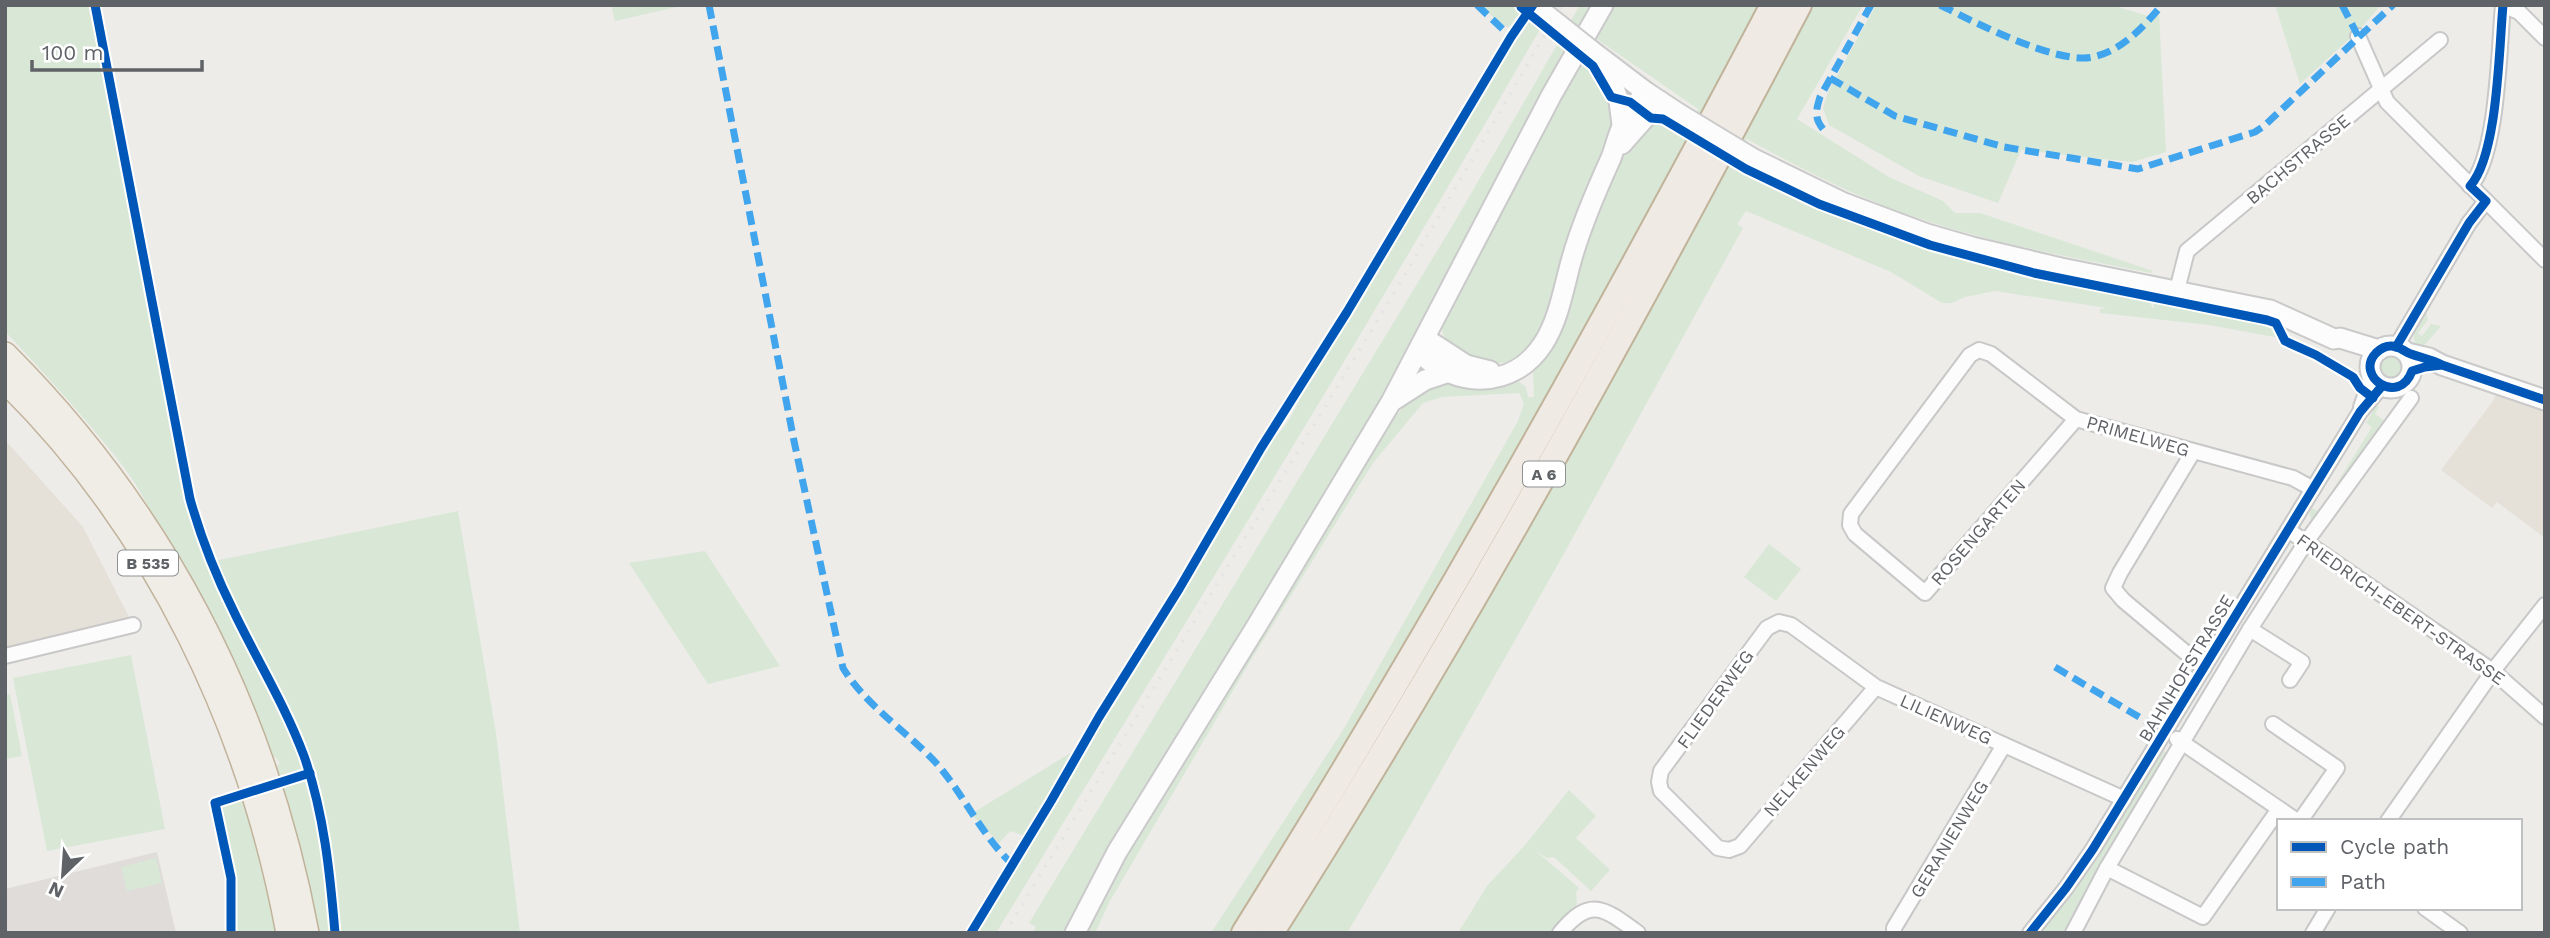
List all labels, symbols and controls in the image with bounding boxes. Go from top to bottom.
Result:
scale bar [32,28,201,72]
text: 100 m [42,40,104,65]
street label: BACHSTRASSE [2242,110,2354,208]
street label: PRIMELWEG [2084,411,2192,461]
road number: A 6 [1523,461,1565,486]
street label: ROSENGARTEN [1926,475,2030,589]
street label: FRIEDRICH-EBERT-STRASSE [2293,529,2509,689]
road number: B 535 [118,550,178,576]
street label: BAHNHOFSTRASSE [2134,591,2238,745]
street label: FLIEDERWEG [1672,646,1758,752]
street label: LILIENWEG [1897,689,1995,749]
street label: NELKENWEG [1759,721,1849,821]
street label: GERANIENWEG [1906,777,1992,901]
legend [2277,819,2522,910]
text: Cycle path [2340,834,2449,859]
north arrow [28,840,98,910]
text: Path [2340,869,2386,894]
text: N [45,877,67,903]

